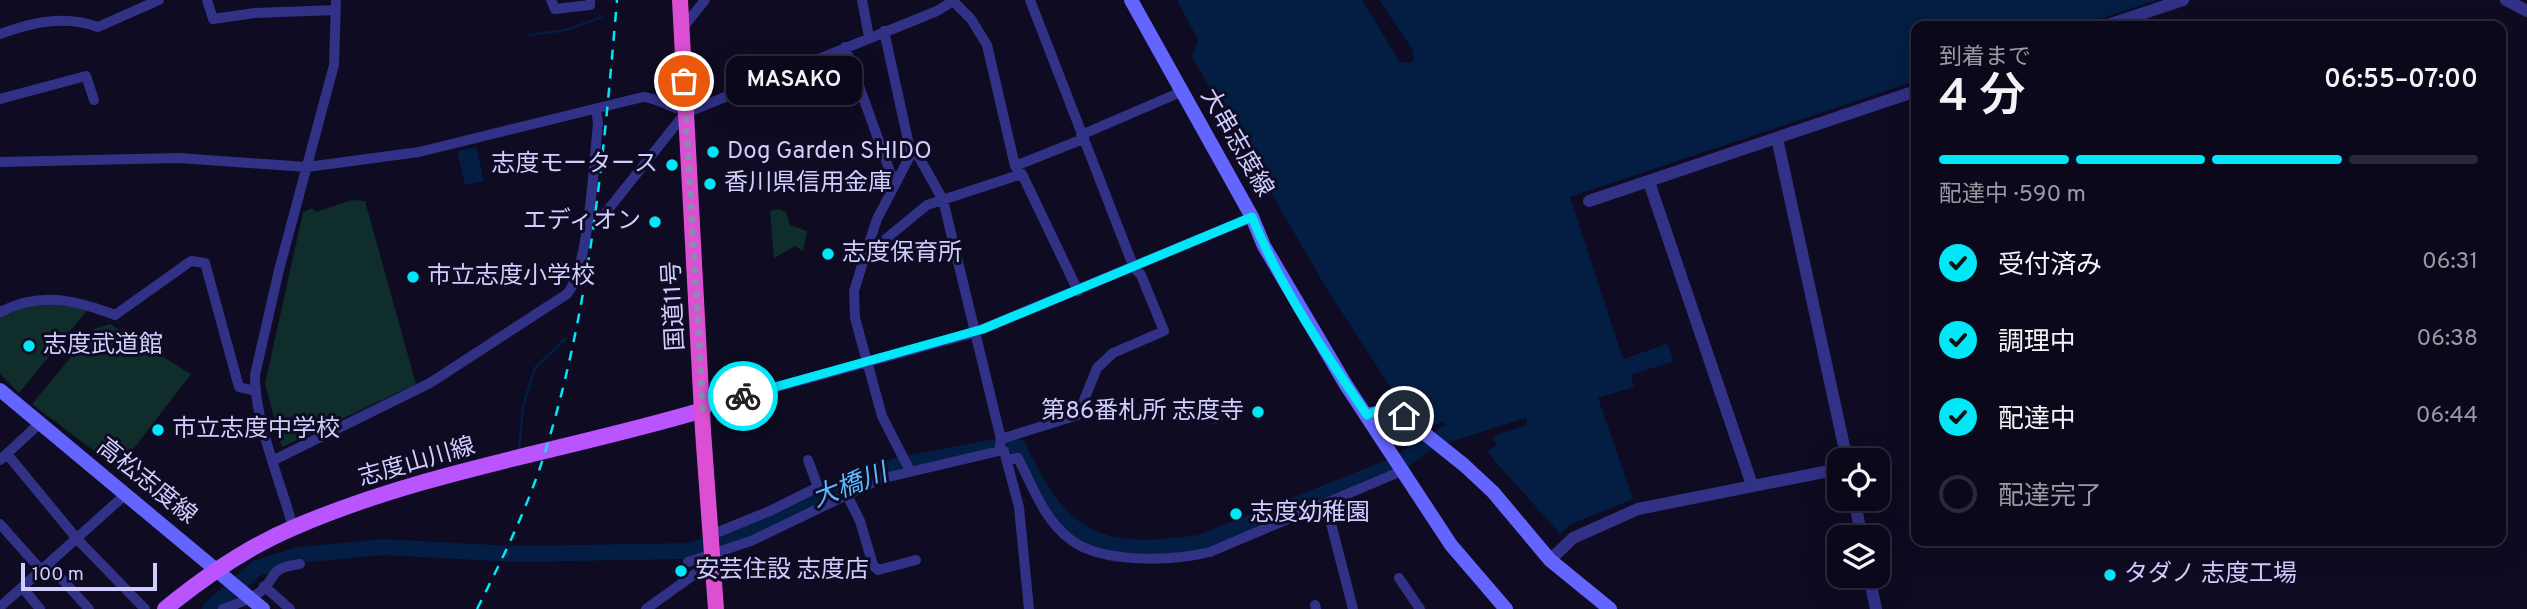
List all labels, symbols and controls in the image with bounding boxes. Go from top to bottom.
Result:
text: 到着まで [1939,44,2031,73]
pin [654,51,714,111]
callout: MASAKO [726,56,862,106]
icon: bag [665,62,703,100]
text: 06:55–07:00 [2324,64,2478,97]
text: MASAKO [747,66,841,95]
text: 4 分 [1939,69,2026,128]
street label: 大串志度線 [1193,84,1279,202]
place label: Dog Garden SHIDO [727,137,932,167]
marker: Dog Garden SHIDO [705,144,721,160]
place label: 志度モータース [491,150,658,180]
marker: 志度モータース [664,157,680,173]
place label: 香川県信用金庫 [724,169,892,199]
marker: 香川県信用金庫 [702,176,718,192]
text: 配達中 · 590 m [1939,181,2086,210]
place label: エディオン [523,207,641,237]
marker: エディオン [647,214,663,230]
place label: 志度保育所 [842,239,962,269]
icon: check [1939,244,1977,282]
marker: 志度保育所 [820,246,836,262]
text: 06:31 [2422,248,2478,277]
text: 受付済み [1998,250,2102,283]
street label: 国道11号 [658,260,692,352]
place label: 市立志度小学校 [427,262,595,292]
marker: 市立志度小学校 [405,269,421,285]
icon: check [1939,321,1977,359]
text: 06:38 [2416,325,2478,354]
text: 調理中 [1998,327,2076,360]
place label: 志度武道館 [43,331,163,361]
marker: 志度武道館 [21,338,37,354]
courier [708,361,778,431]
icon: bike [724,377,762,415]
pin [1374,386,1434,446]
place label: 第86番札所 志度寺 [1041,397,1244,427]
icon: home [1385,397,1423,435]
icon: check [1939,398,1977,436]
text: 06:44 [2416,402,2478,431]
marker: 第86番札所 志度寺 [1250,404,1266,420]
text: 配達中 [1998,404,2076,437]
place label: 市立志度中学校 [172,415,340,445]
marker: 市立志度中学校 [150,422,166,438]
street label: 志度山川線 [355,432,479,494]
street label: 高松志度線 [90,433,202,531]
map controls [1827,448,1890,588]
button: locate [1827,448,1890,511]
water label: 大橋川 [808,457,895,516]
text: 配達完了 [1998,481,2102,514]
place label: 志度幼稚園 [1250,499,1370,529]
marker: 志度幼稚園 [1228,506,1244,522]
button: layers [1827,525,1890,588]
place label: 安芸住設 志度店 [695,556,869,586]
scale bar [21,560,158,592]
place label: タダノ 志度工場 [2124,560,2297,590]
text: 100 m [32,563,84,587]
marker: 安芸住設 志度店 [673,563,689,579]
marker: タダノ 志度工場 [2102,567,2118,583]

